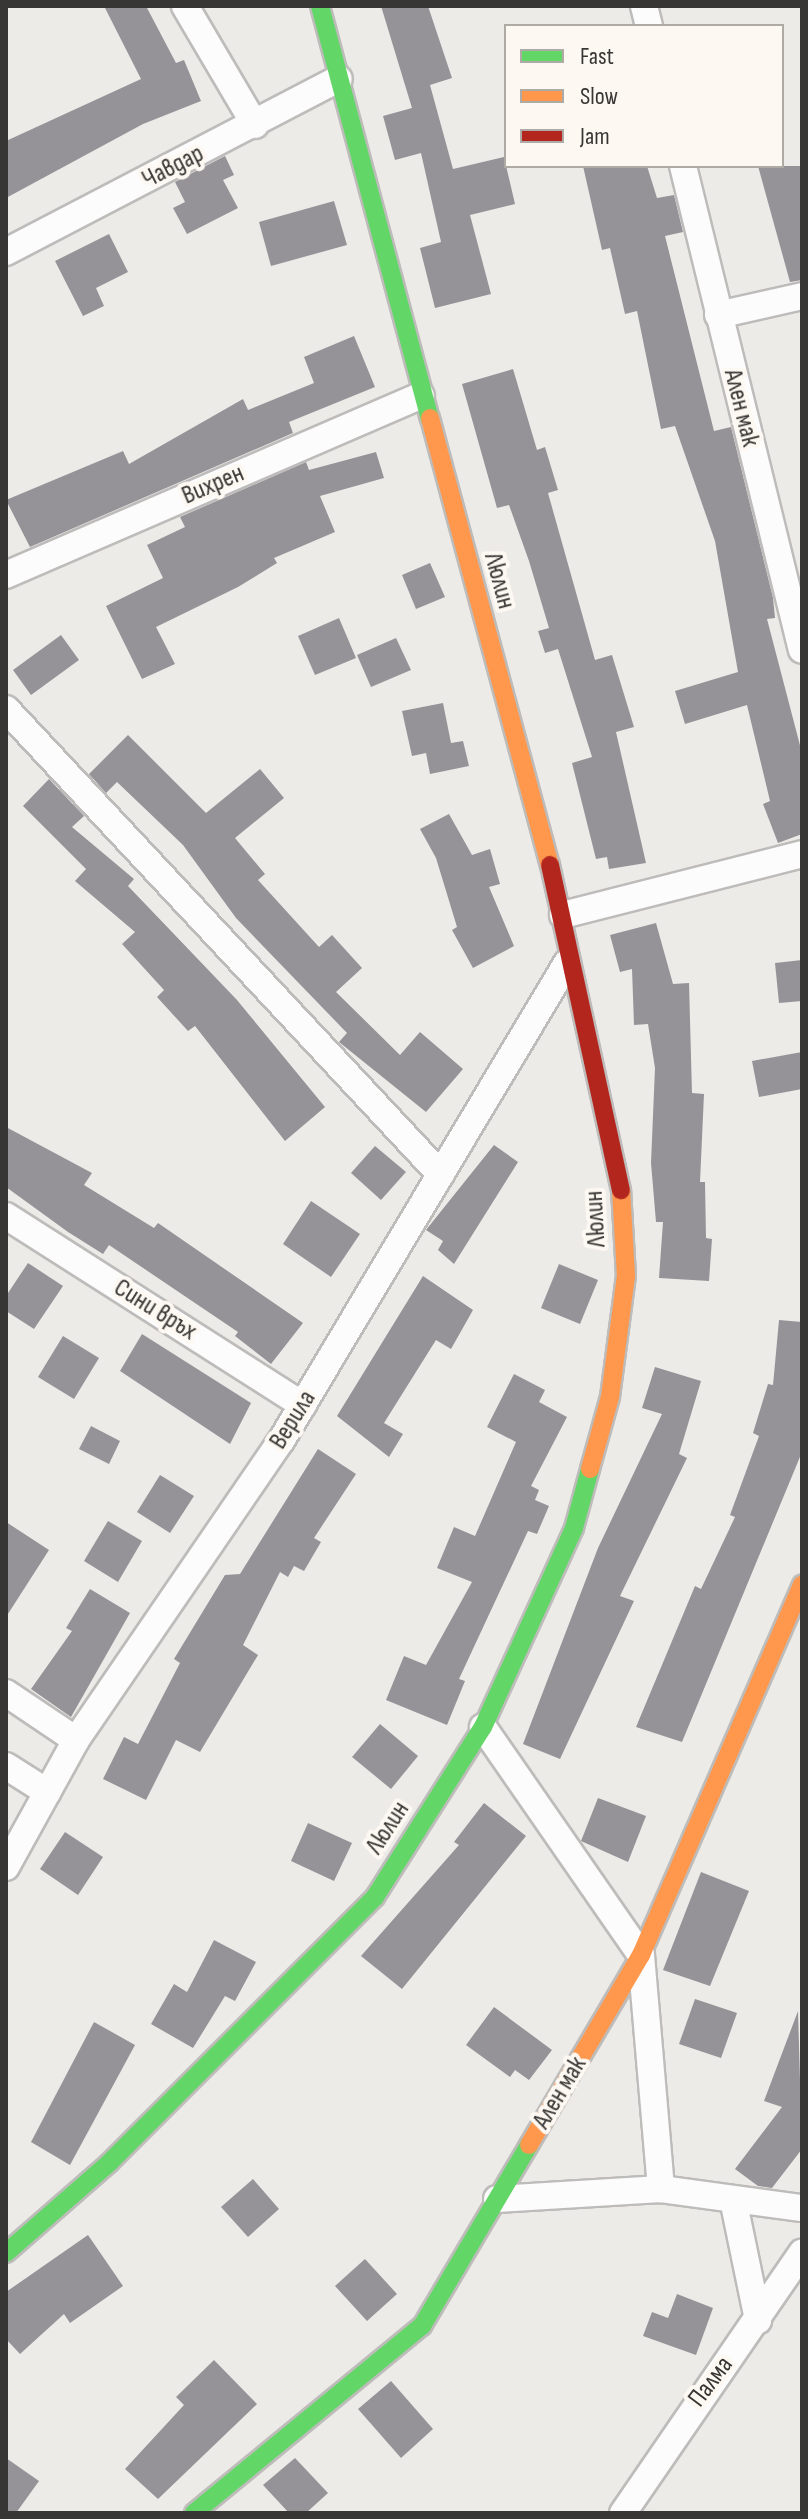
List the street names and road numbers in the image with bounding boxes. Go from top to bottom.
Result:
street label: Чавдар [137,138,209,196]
street label: Ален мак [716,366,766,450]
street label: Вихрен [177,458,249,512]
street label: Люлин [477,550,521,612]
street label: Люлин [579,1190,613,1248]
street label: Сини връх [108,1273,202,1347]
street label: Верила [263,1385,323,1455]
street label: Люлин [359,1796,417,1860]
street label: Ален мак [526,2051,594,2135]
street label: Палма [682,2351,740,2413]

